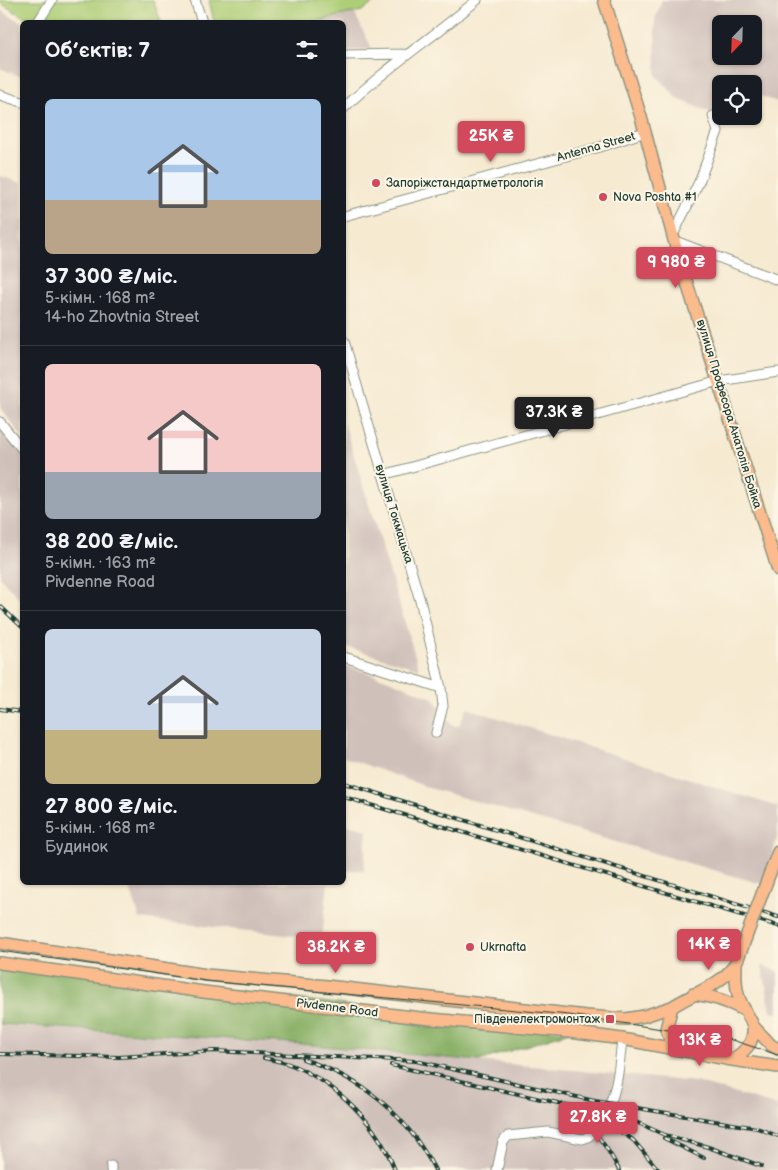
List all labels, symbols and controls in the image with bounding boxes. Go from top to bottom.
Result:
north arrow [712,15,762,65]
map controls [712,15,762,125]
icon: filters [293,36,321,64]
text: Об’єктів: 7 [45,38,150,63]
button: locate [712,75,762,125]
pin: 25K ₴ [456,120,526,163]
text: 25K ₴ [469,127,513,146]
street label: Antenna Street [555,129,637,165]
icon: home [138,131,228,221]
place label: Запоріжстандартметрологія [386,176,544,191]
marker: Запоріжстандартметрологія [370,177,382,189]
place label: Nova Poshta #1 [613,190,697,205]
marker: Nova Poshta #1 [597,191,609,203]
pin: 9 980 ₴ [630,246,722,289]
text: 9 980 ₴ [647,253,705,272]
text: 37 300 ₴/міс. [45,264,177,289]
text: 5-кімн. · 168 m² [45,289,155,308]
text: 14-ho Zhovtnia Street [45,308,199,327]
street label: вулиця Професора Анатолія Бойка [693,317,765,511]
pin: 37.3K ₴ [508,396,600,439]
icon: home [138,397,228,487]
text: 37.3K ₴ [526,403,582,422]
street label: вулиця Токмацька [372,462,416,566]
text: 38 200 ₴/міс. [45,529,178,554]
text: 5-кімн. · 163 m² [45,554,156,573]
text: Pivdenne Road [45,573,155,592]
icon: home [138,662,228,752]
text: 27 800 ₴/міс. [45,794,177,819]
text: 5-кімн. · 168 m² [45,819,155,838]
text: Будинок [45,838,108,857]
pin: 14K ₴ [674,928,744,971]
pin: 38.2K ₴ [290,932,382,974]
text: 14K ₴ [688,935,730,954]
text: 38.2K ₴ [307,938,365,957]
place label: Ukrnafta [480,940,527,955]
marker: Ukrnafta [464,941,476,953]
street label: Pivdenne Road [295,996,379,1020]
place label: Південелектромонтаж [474,1012,601,1027]
marker: Південелектромонтаж [604,1013,616,1025]
pin: 13K ₴ [665,1024,735,1067]
text: 13K ₴ [679,1031,721,1050]
pin: 27.8K ₴ [552,1102,644,1144]
text: 27.8K ₴ [569,1108,627,1127]

